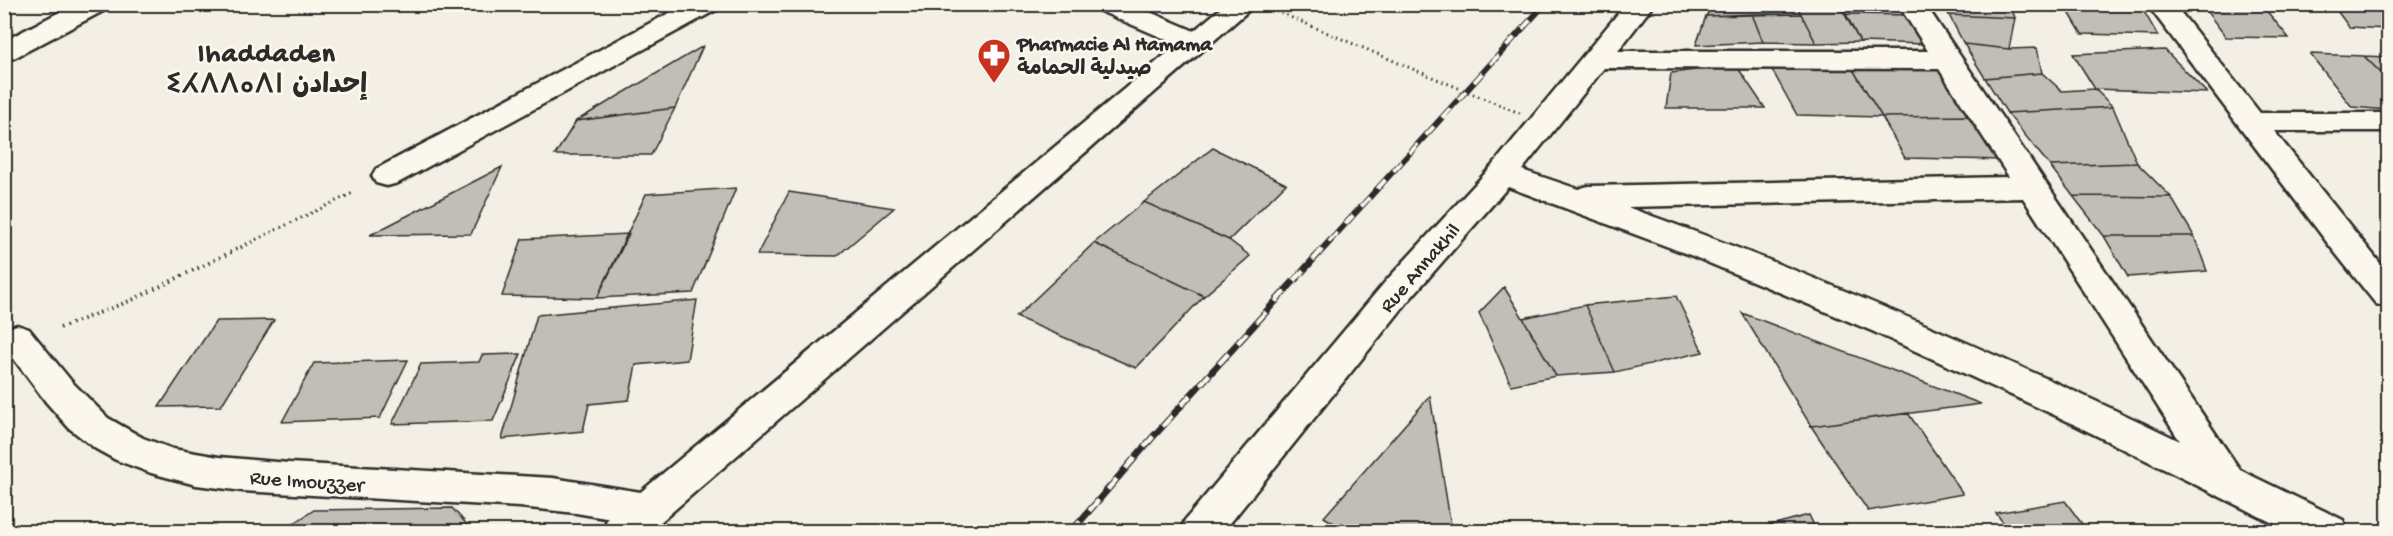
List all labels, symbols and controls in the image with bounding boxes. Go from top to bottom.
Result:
place label: Pharmacie Al Hamama صيدلية الحمامة [1016,34,1213,83]
pharmacy icon: Pharmacie Al Hamama صيدلية الحمامة [976,37,1012,84]
district label: Ihaddaden ⵉⵃⴷⴷⴰⴷⵏ إحدادن [167,40,367,103]
street label: Rue Annakhil [1376,219,1467,319]
street label: Rue Imouzzer [249,467,366,500]

